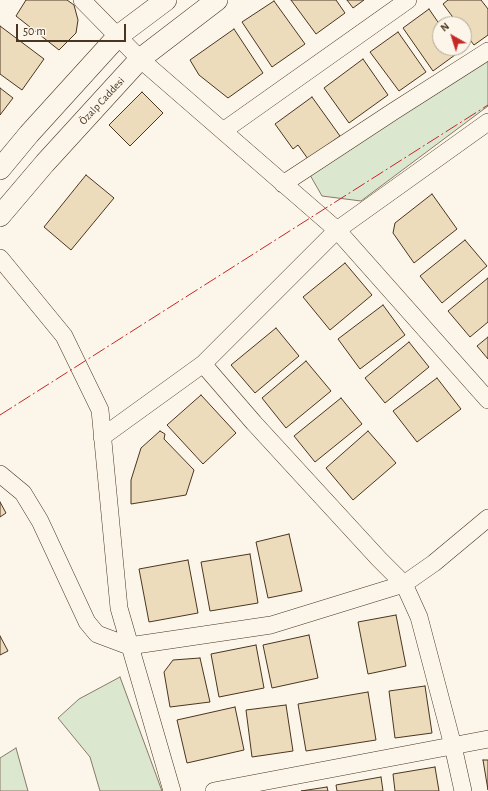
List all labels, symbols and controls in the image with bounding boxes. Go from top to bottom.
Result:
scale bar [18,16,128,42]
north arrow [432,16,472,56]
text: N [438,20,451,34]
text: 50 m [23,25,46,37]
street label: Özalp Caddesi [76,74,128,128]

